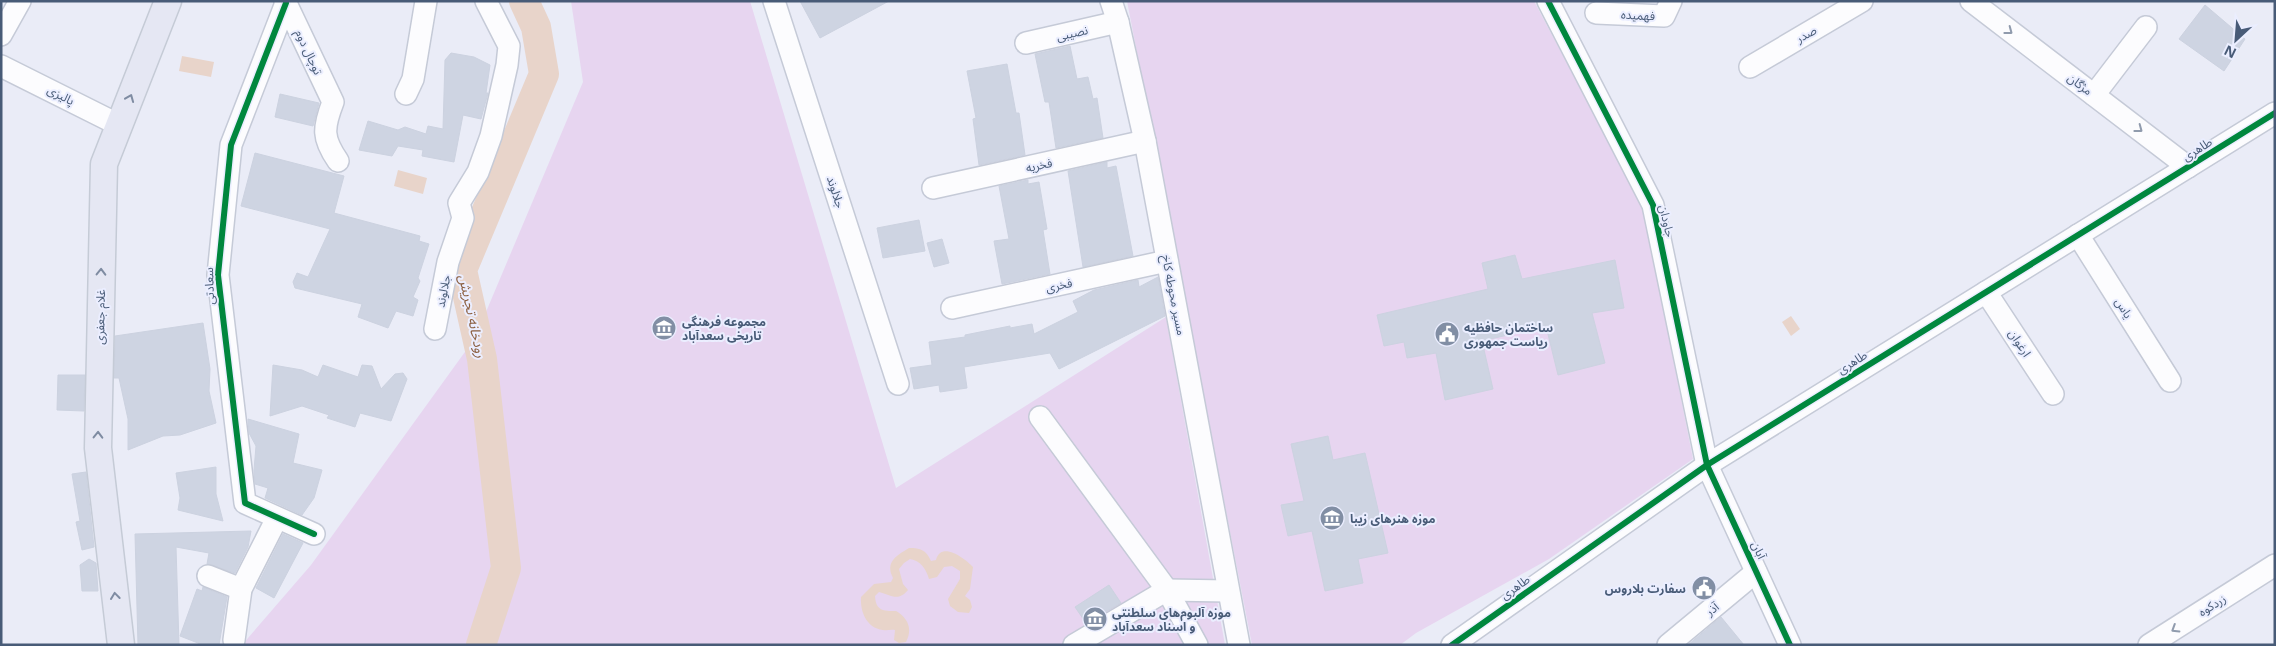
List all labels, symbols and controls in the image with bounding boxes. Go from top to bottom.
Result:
street label: فهمیده [1621,6,1655,24]
north arrow [2211,15,2261,65]
street label: نصیبی [1054,21,1090,45]
street label: صدر [1792,21,1820,47]
one-way arrow [2004,25,2013,34]
street label: توچال دوم [290,27,327,78]
text: N [2221,41,2239,63]
street label: مژگان [2064,69,2096,99]
street label: پالیزی [44,81,78,109]
one-way arrow [124,94,134,102]
one-way arrow [2133,124,2142,132]
street label: طاهری [2179,133,2215,165]
street label: فخریه [1024,154,1054,176]
street label: جلالوند [823,174,849,210]
street label: جاودان [1655,203,1679,239]
street label: مسیر محوطه کاخ [1157,253,1190,337]
street label: سعادتی [200,267,218,305]
one-way arrow [96,268,106,276]
street label: جلالوند [432,273,454,309]
water label: رودخانه تجریش [455,273,491,359]
street label: فخری [1044,274,1074,296]
street label: غلام جعفری [91,289,110,345]
street label: یاس [2111,294,2137,322]
place label: مجموعه فرهنگی تاریخی سعدآباد [682,313,766,344]
museum icon: مجموعه فرهنگی تاریخی سعدآباد [651,315,677,341]
place label: ساختمان حافظیه ریاست جمهوری [1464,319,1553,350]
public building icon: ساختمان حافظیه ریاست جمهوری [1434,321,1460,347]
street label: ارغوان [2005,326,2035,360]
street label: طاهری [1834,346,1870,378]
one-way arrow [93,431,103,438]
museum icon: موزه هنرهای زیبا [1319,505,1345,531]
place label: موزه هنرهای زیبا [1350,510,1435,527]
street label: آبان [1748,538,1771,562]
street label: طاهری [1497,571,1533,603]
public building icon: سفارت بلاروس [1691,575,1717,601]
place label: سفارت بلاروس [1605,580,1686,597]
street label: زردکوه [2195,590,2229,620]
one-way arrow [110,592,121,600]
street label: آذر [1701,598,1723,620]
place label: موزه آلبوم‌های سلطنتی و اسناد سعدآباد [1112,604,1231,635]
museum icon: موزه آلبوم‌های سلطنتی و اسناد سعدآباد [1082,606,1108,632]
one-way arrow [2171,623,2180,632]

